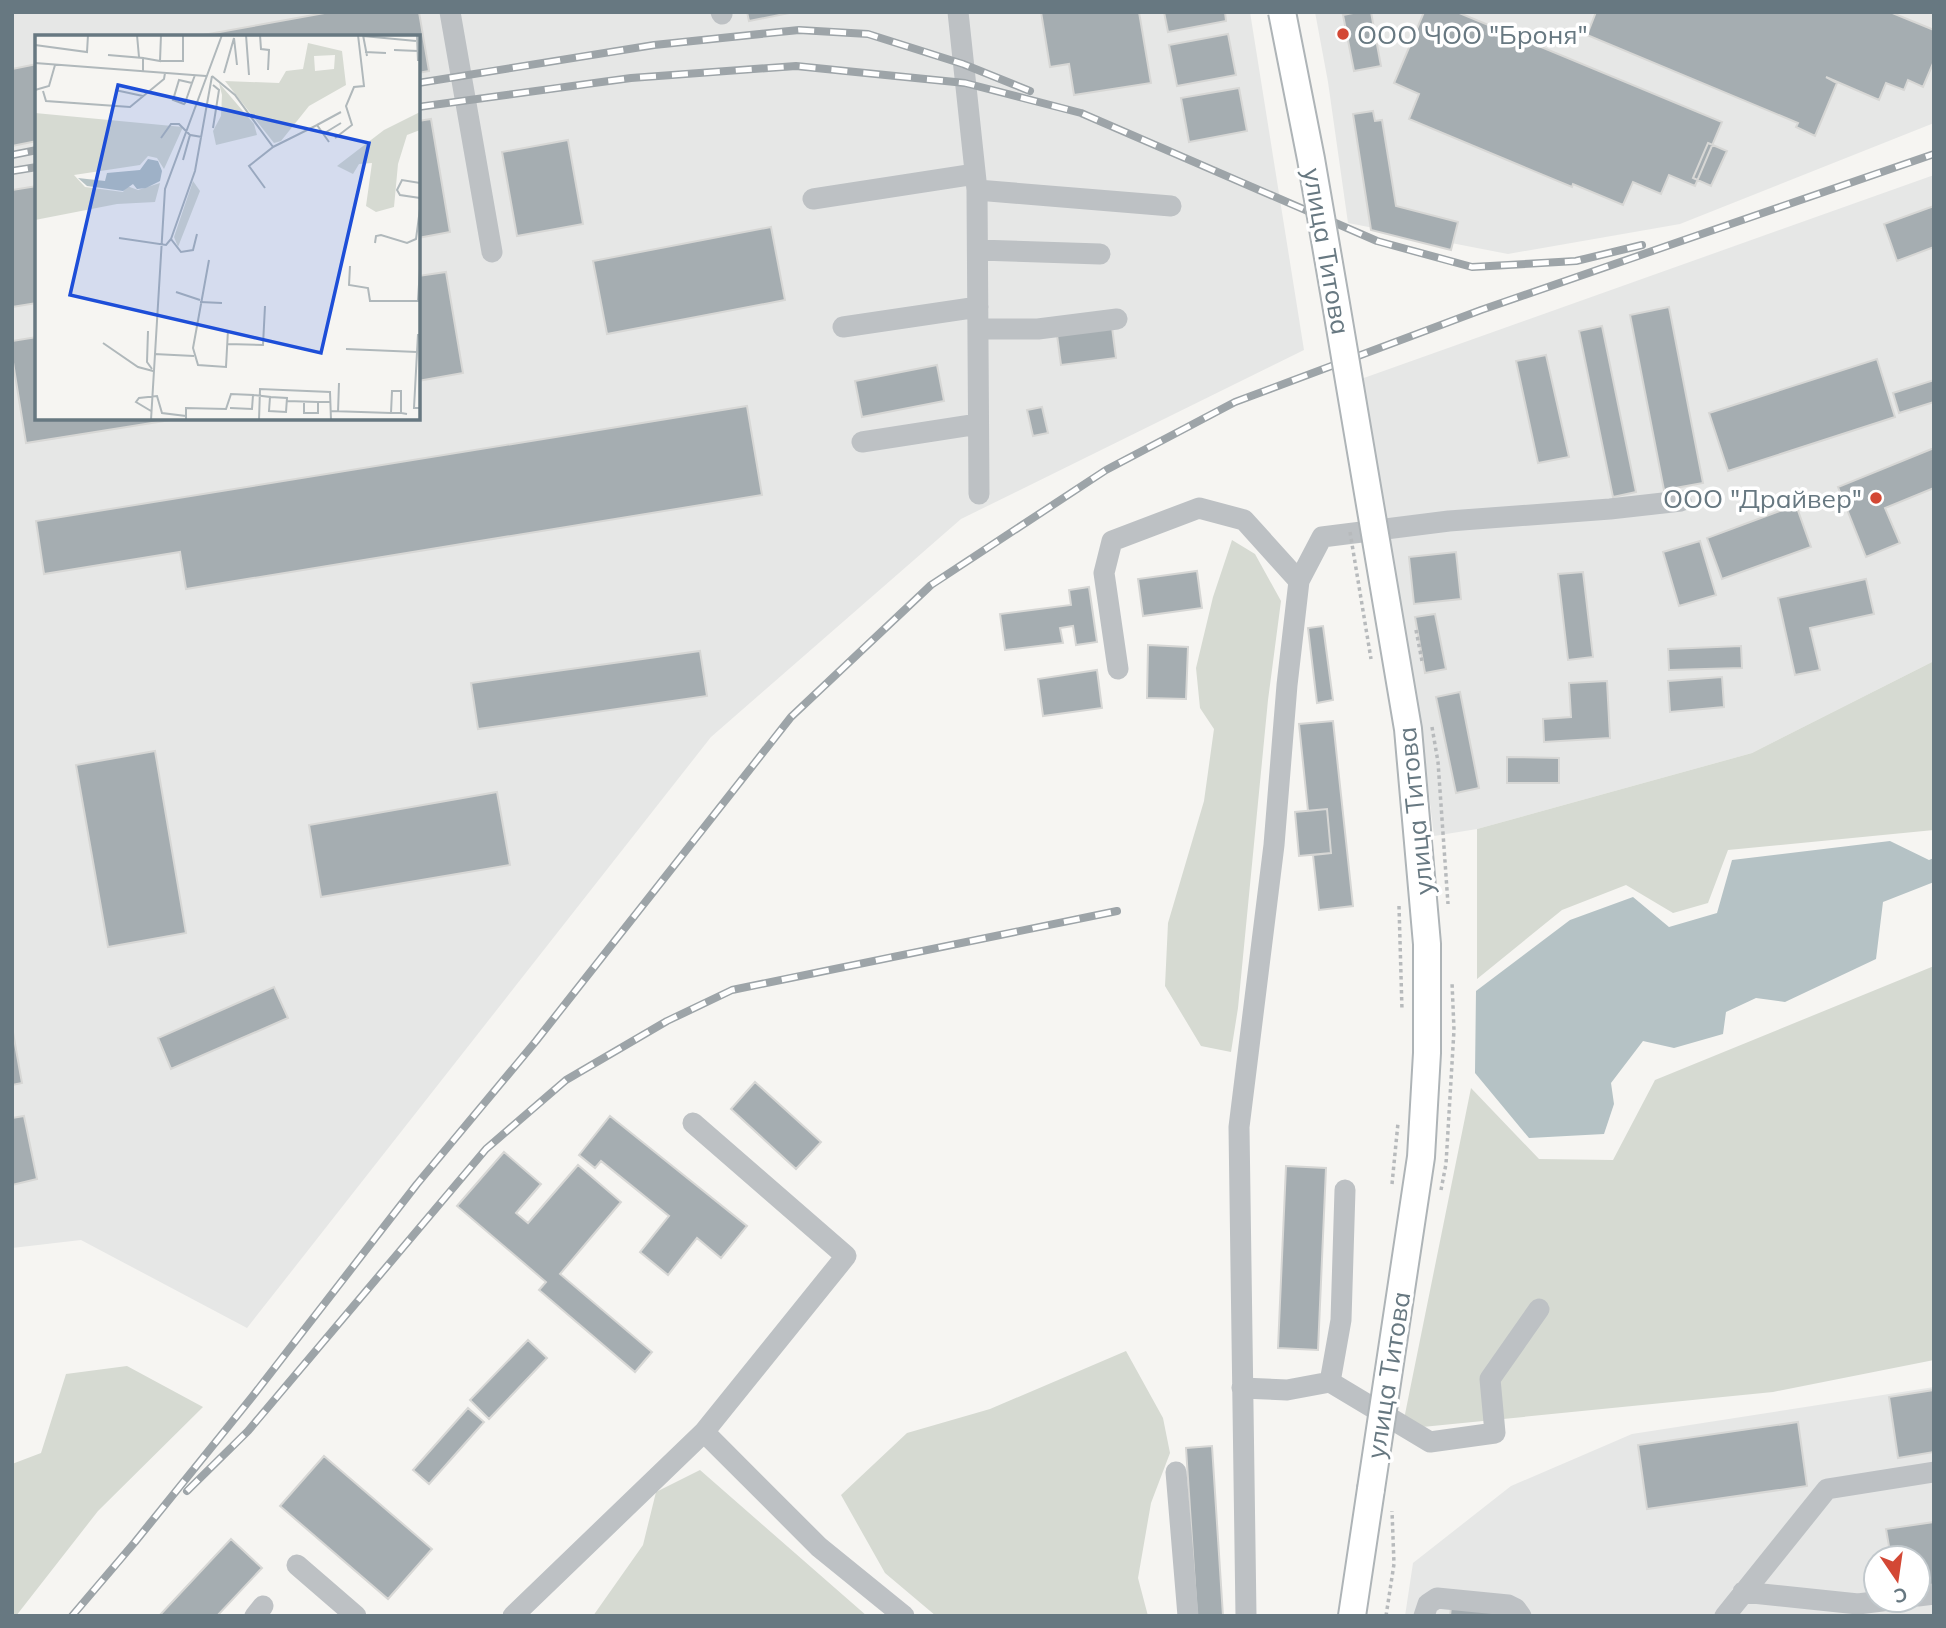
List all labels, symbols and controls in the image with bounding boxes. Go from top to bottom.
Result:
place label: ООО ЧОО "Броня" [1357,18,1588,51]
marker: ООО ЧОО "Броня" [1335,26,1351,42]
inset map [35,35,420,420]
street label: улица Титова [1296,165,1358,337]
place label: ООО "Драйвер" [1663,482,1862,515]
marker: ООО "Драйвер" [1868,490,1884,506]
street label: улица Титова [1390,725,1440,897]
street label: улица Титова [1358,1289,1418,1461]
north arrow [1862,1544,1932,1614]
text: С [1892,1582,1910,1609]

